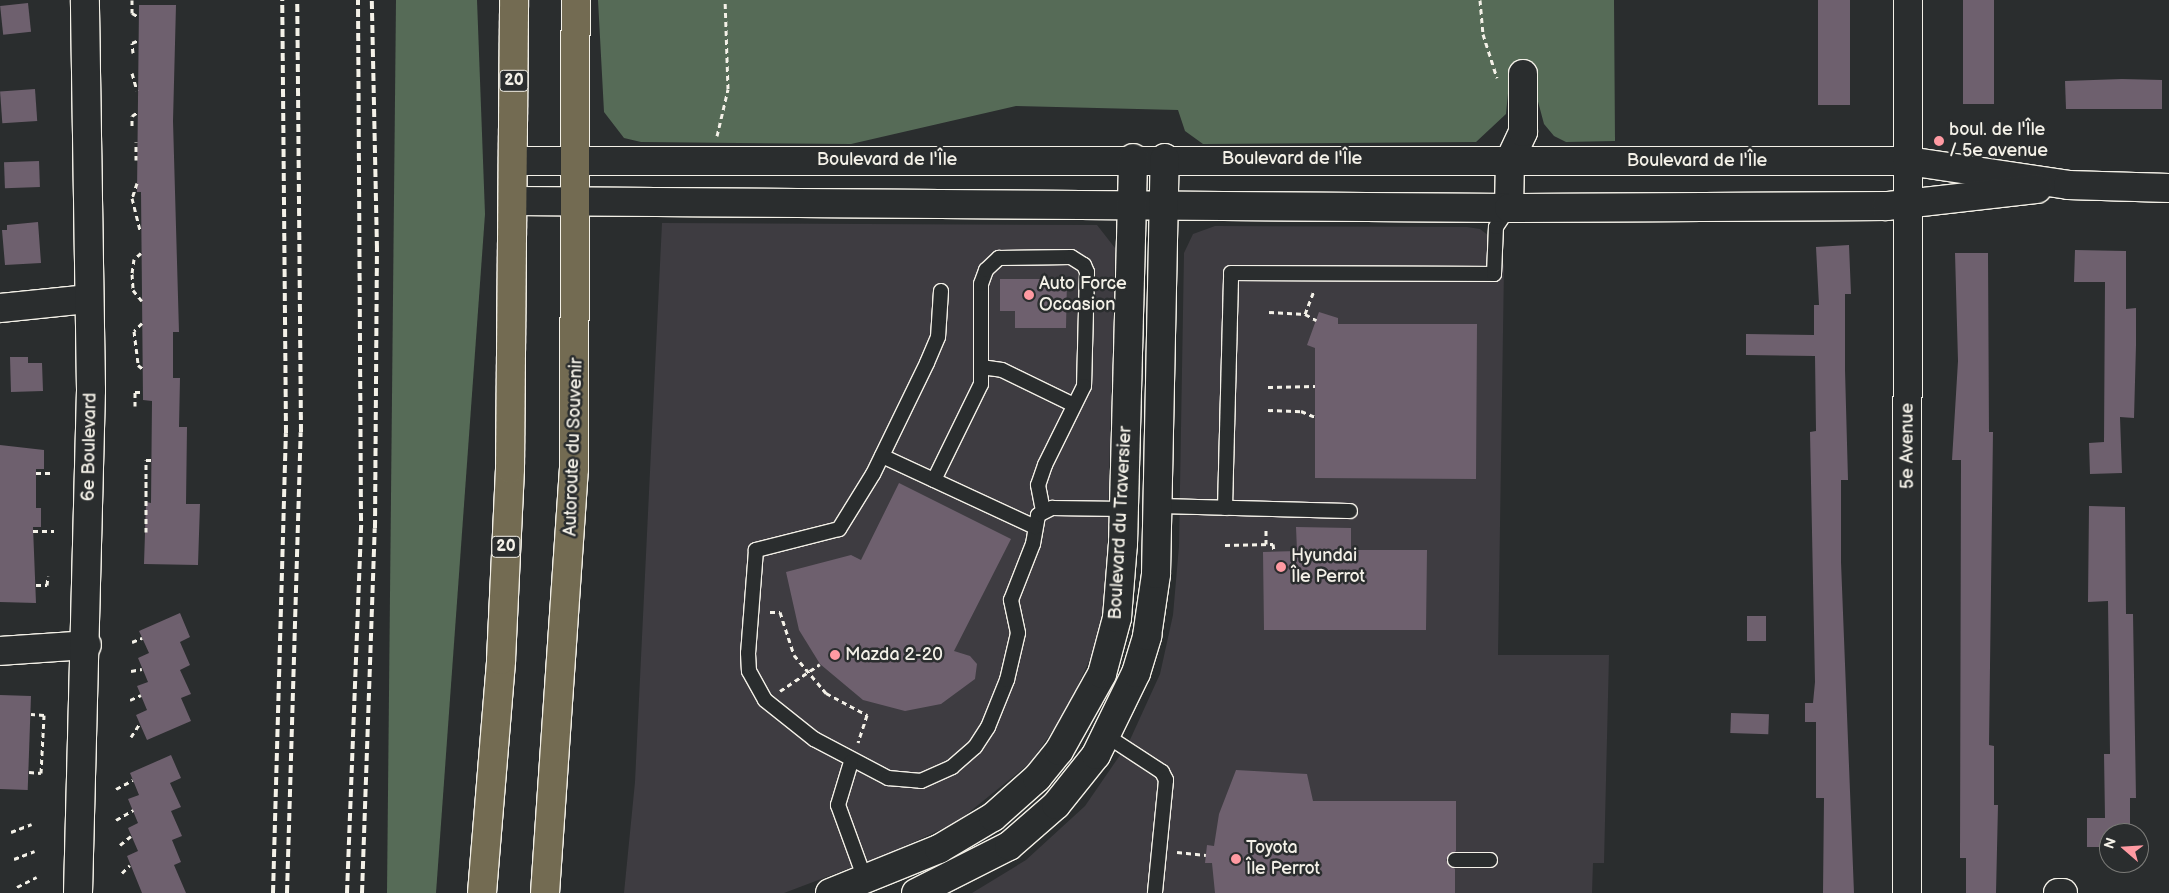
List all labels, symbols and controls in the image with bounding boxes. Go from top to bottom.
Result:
road number: 20 [499,68,529,94]
place label: boul. de l'Île / 5e avenue [1949,120,2048,162]
marker: boul. de l'Île / 5e avenue [1933,135,1945,147]
street label: Boulevard de l'Île [1222,148,1362,170]
street label: Boulevard de l'Île [817,149,957,171]
street label: Boulevard de l'Île [1627,150,1767,172]
place label: Auto Force Occasion [1039,274,1127,316]
marker: Auto Force Occasion [1023,289,1035,301]
street label: Autoroute du Souvenir [560,357,588,537]
street label: 6e Boulevard [78,393,102,501]
street label: 5e Avenue [1897,403,1919,489]
street label: Boulevard du Traversier [1105,425,1137,621]
road number: 20 [491,534,521,560]
place label: Hyundai Île Perrot [1291,546,1365,588]
marker: Hyundai Île Perrot [1275,561,1287,573]
place label: Mazda 2-20 [845,644,943,666]
marker: Mazda 2-20 [829,649,841,661]
north arrow [2099,823,2149,873]
text: N [2101,836,2120,851]
place label: Toyota Île Perrot [1246,838,1320,881]
marker: Toyota Île Perrot [1230,853,1242,865]

